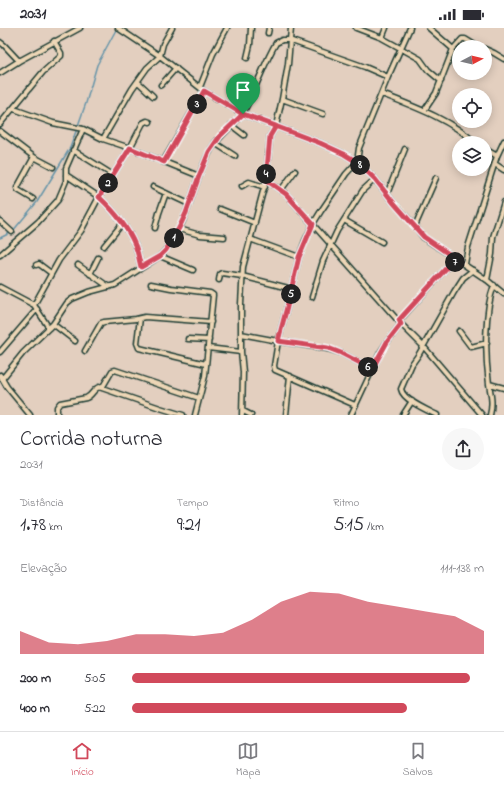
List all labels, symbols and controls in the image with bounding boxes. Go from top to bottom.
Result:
text: 20:31 [20,3,46,25]
north arrow [452,40,492,80]
map controls [452,40,492,176]
pin [226,73,260,114]
icon: arrive [232,79,254,101]
button: locate [452,88,492,128]
pin: 3 [187,94,207,114]
text: 3 [195,96,199,112]
button: layers [452,136,492,176]
pin: 8 [350,155,370,175]
text: 8 [358,157,362,173]
pin: 4 [256,164,276,184]
text: 4 [264,166,268,182]
pin: 2 [98,173,118,193]
text: 2 [105,175,111,191]
pin: 1 [164,228,184,248]
text: 1 [172,230,176,246]
pin: 7 [445,252,465,272]
text: 7 [453,254,457,270]
pin: 5 [281,284,301,304]
text: 5 [288,286,294,302]
pin: 6 [358,357,378,377]
text: 6 [366,359,370,375]
text: Corrida noturna [20,424,163,456]
button: share [442,428,484,470]
text: 20:31 [20,455,43,474]
text: Distância [20,495,64,511]
text: Tempo [177,495,208,511]
text: Ritmo [333,495,359,511]
text: 1.78 [20,511,46,540]
text: 9:21 [177,511,201,540]
text: 5:15 [333,511,364,540]
text: km [46,519,62,535]
text: /km [364,519,384,535]
text: Elevação [20,559,67,578]
text: 111–138 m [440,559,484,578]
text: 200 m [20,669,51,688]
text: 5:05 [84,669,106,688]
text: 400 m [20,699,50,718]
text: 5:22 [84,699,105,718]
tab: Início [71,740,94,780]
tab: Mapa [236,740,260,780]
tab: Salvos [402,740,433,780]

